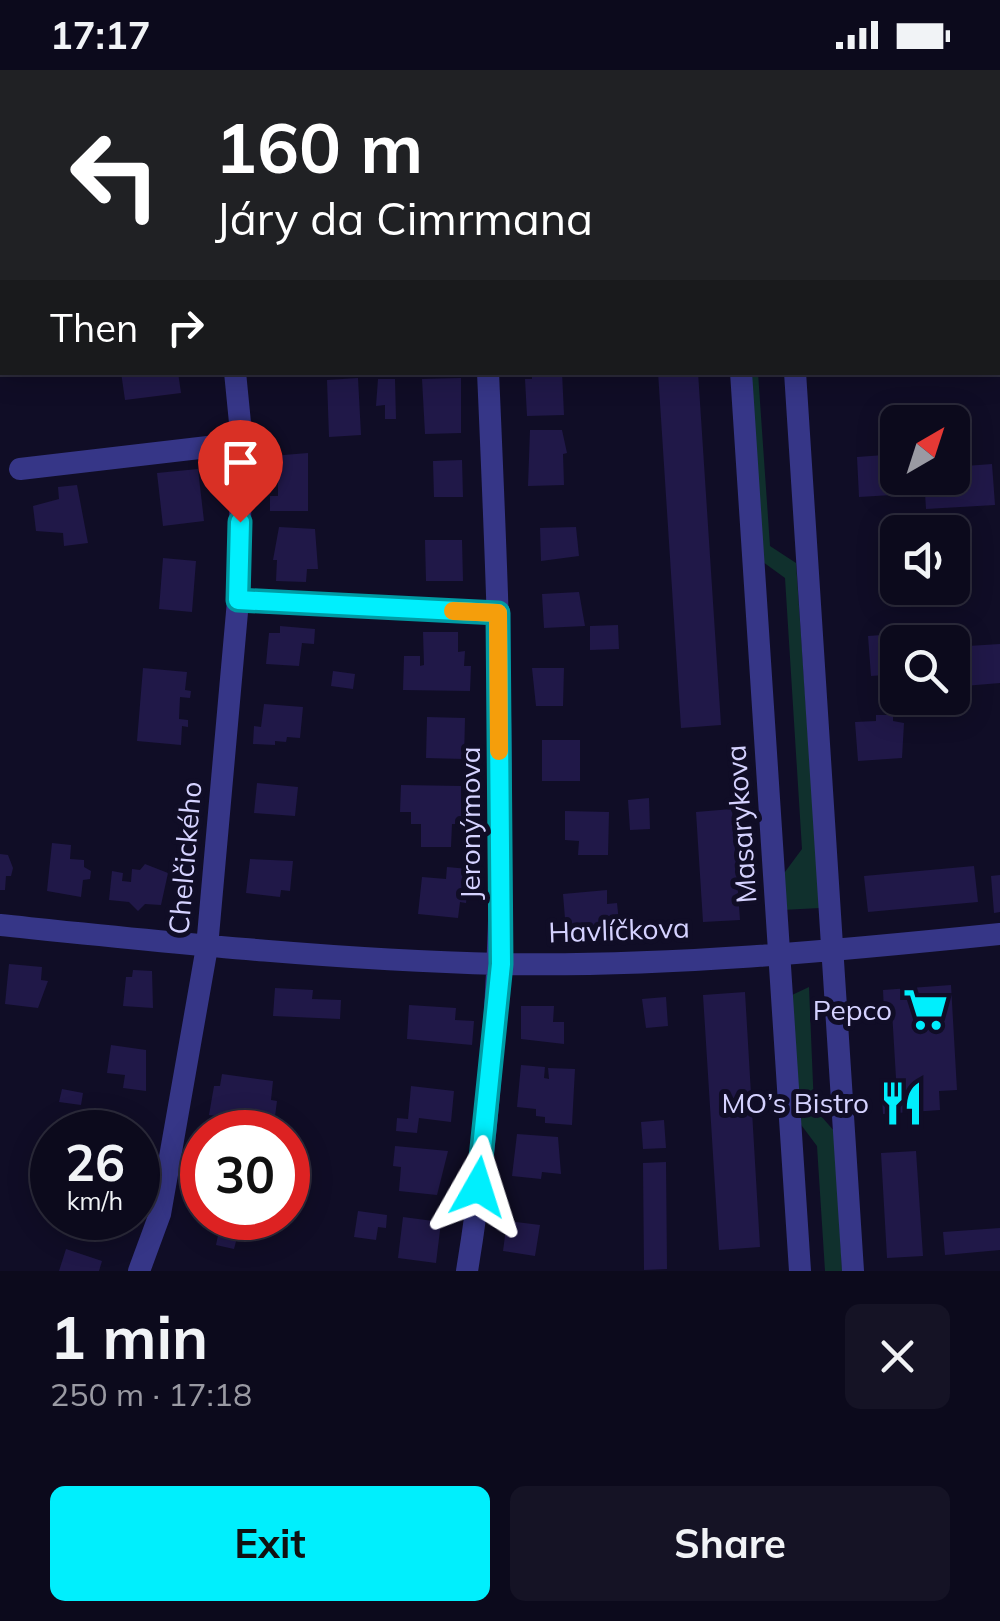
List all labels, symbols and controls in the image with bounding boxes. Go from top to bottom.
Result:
text: 17:17 [50,11,151,59]
text: 160 m [215,103,423,191]
icon: left [50,110,180,240]
text: Járy da Cimrmana [215,190,593,246]
icon: right [158,300,213,355]
text: Then [50,304,138,352]
north arrow [880,405,970,495]
map controls [880,405,970,715]
pin [198,420,283,523]
icon: arrive [213,435,268,490]
button: sound [880,515,970,605]
button: search [880,625,970,715]
street label: Masarykova [718,744,763,904]
street label: Jeronýmova [452,746,487,900]
street label: Chelčického [160,780,209,936]
street label: Havlíčkova [548,910,690,949]
supermarket icon: Pepco [901,986,949,1034]
place label: Pepco [813,992,892,1027]
restaurant icon: MO’s Bistro [878,1079,926,1127]
place label: MO’s Bistro [722,1085,869,1120]
speed limit sign: 30 [180,1110,310,1240]
text: 26 [65,1131,125,1194]
position arrow [426,1135,530,1239]
text: km/h [67,1185,123,1216]
text: 1 min [50,1299,208,1374]
button: close [845,1304,950,1409]
text: 250 m · 17:18 [50,1374,252,1414]
button: Exit [50,1486,490,1601]
button: Share [510,1486,950,1601]

